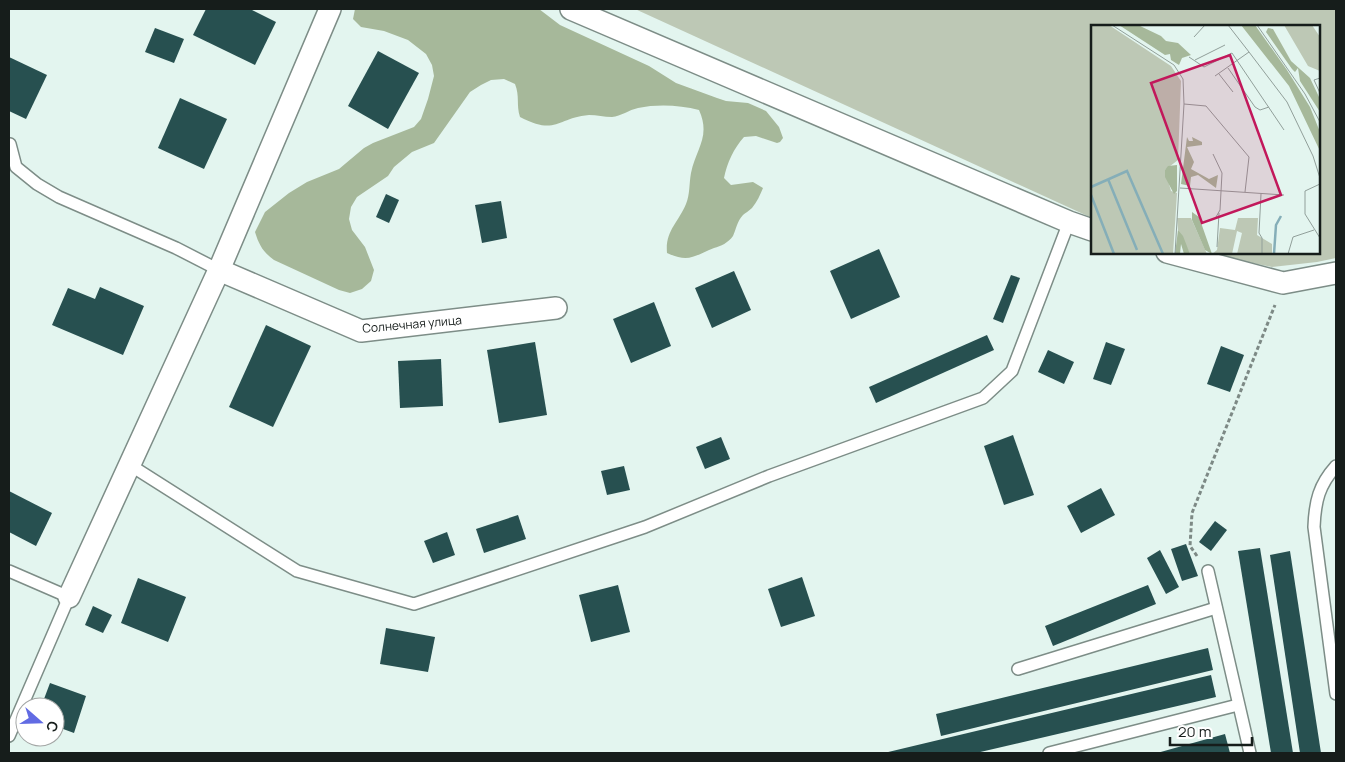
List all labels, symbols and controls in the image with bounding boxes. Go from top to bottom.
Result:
inset map [1091,25,1320,254]
street label: Солнечная улица [361,311,463,337]
north arrow [15,697,65,747]
scale bar [1170,714,1252,746]
text: С [42,719,63,735]
text: 20 m [1178,721,1211,742]

